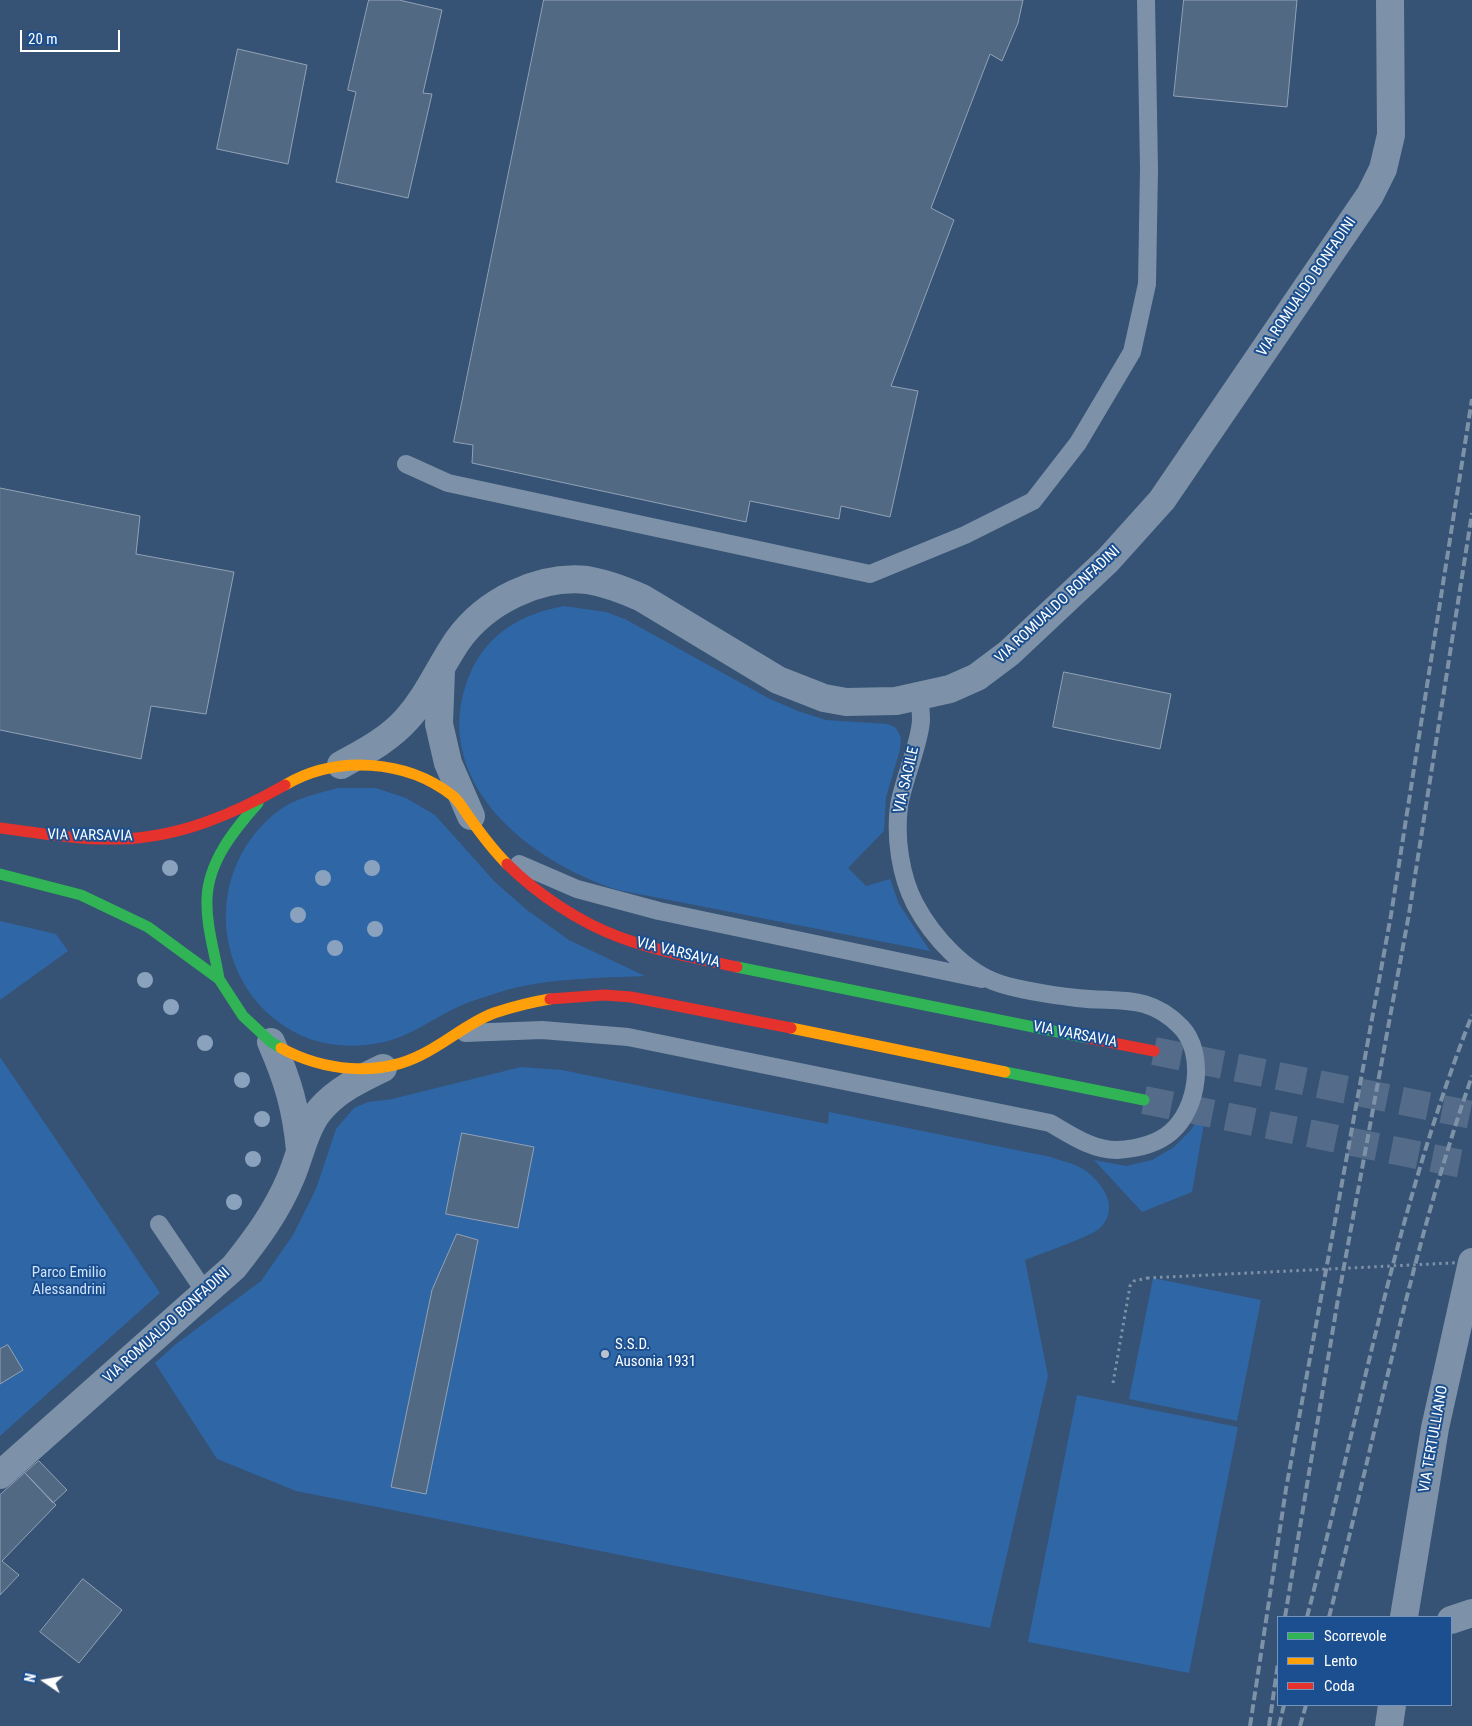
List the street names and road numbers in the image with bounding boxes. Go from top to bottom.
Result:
street label: VIA ROMUALDO BONFADINI [1254,214,1360,360]
street label: VIA ROMUALDO BONFADINI [992,542,1124,668]
street label: VIA SACILE [891,745,923,815]
street label: VIA VARSAVIA [47,826,133,846]
street label: VIA VARSAVIA [634,934,722,972]
street label: VIA VARSAVIA [1031,1018,1119,1052]
street label: VIA ROMUALDO BONFADINI [100,1264,234,1388]
street label: VIA TERTULLIANO [1416,1384,1452,1494]

